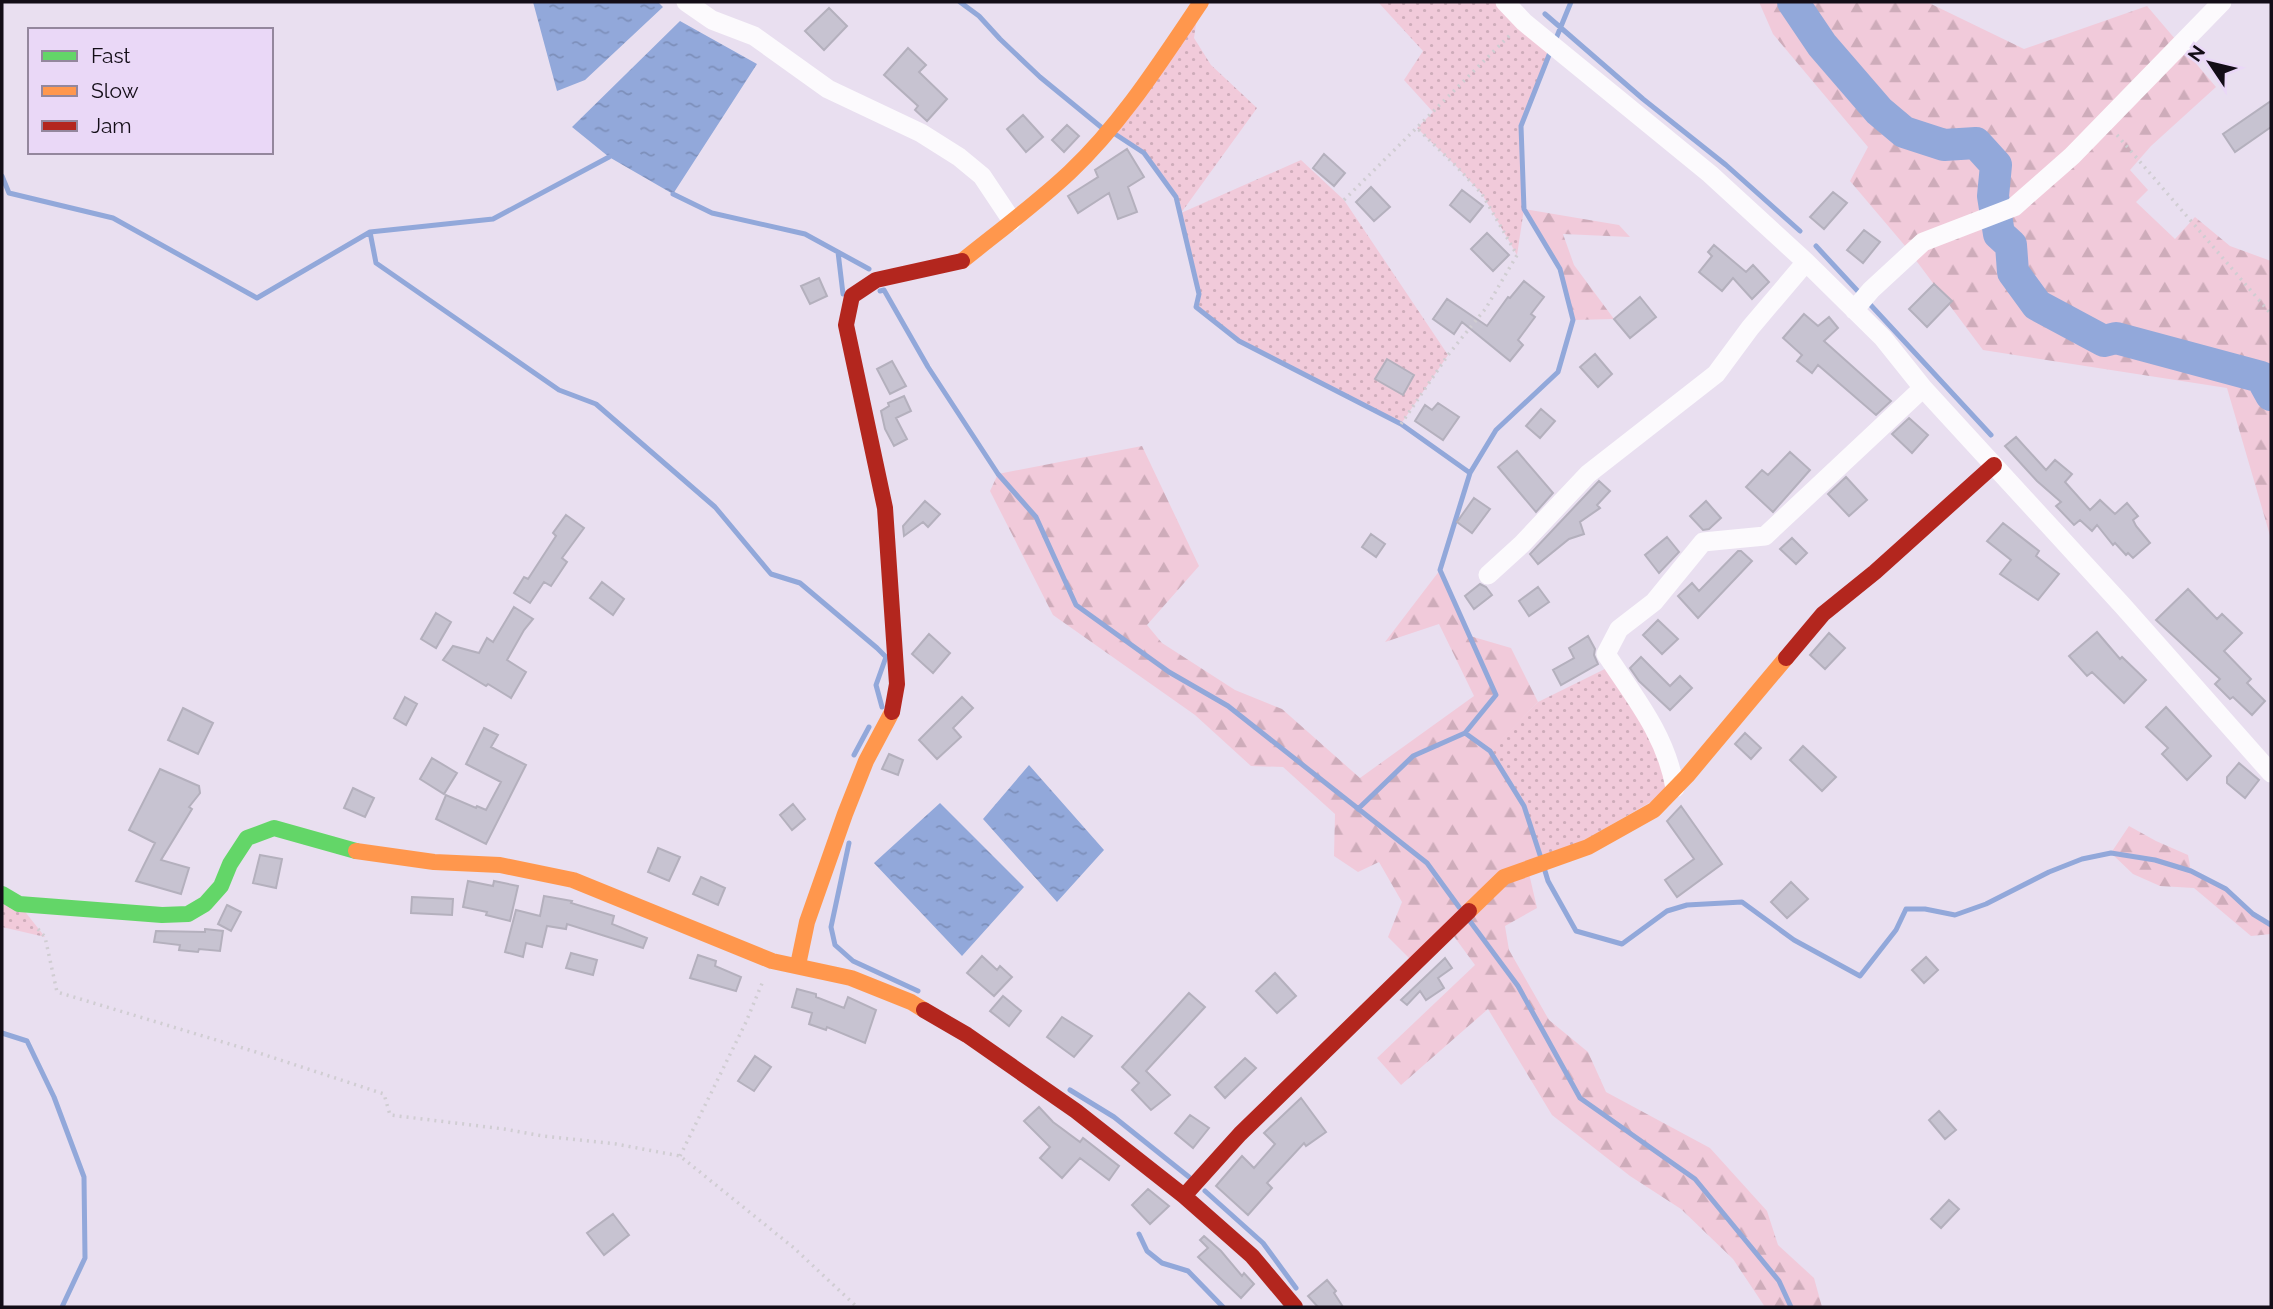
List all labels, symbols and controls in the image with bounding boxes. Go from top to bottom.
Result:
legend [28,28,273,154]
north arrow [2175,28,2245,98]
text: N [2183,41,2209,65]
text: Fast [91,43,131,68]
text: Slow [91,78,139,103]
text: Jam [91,113,132,138]

